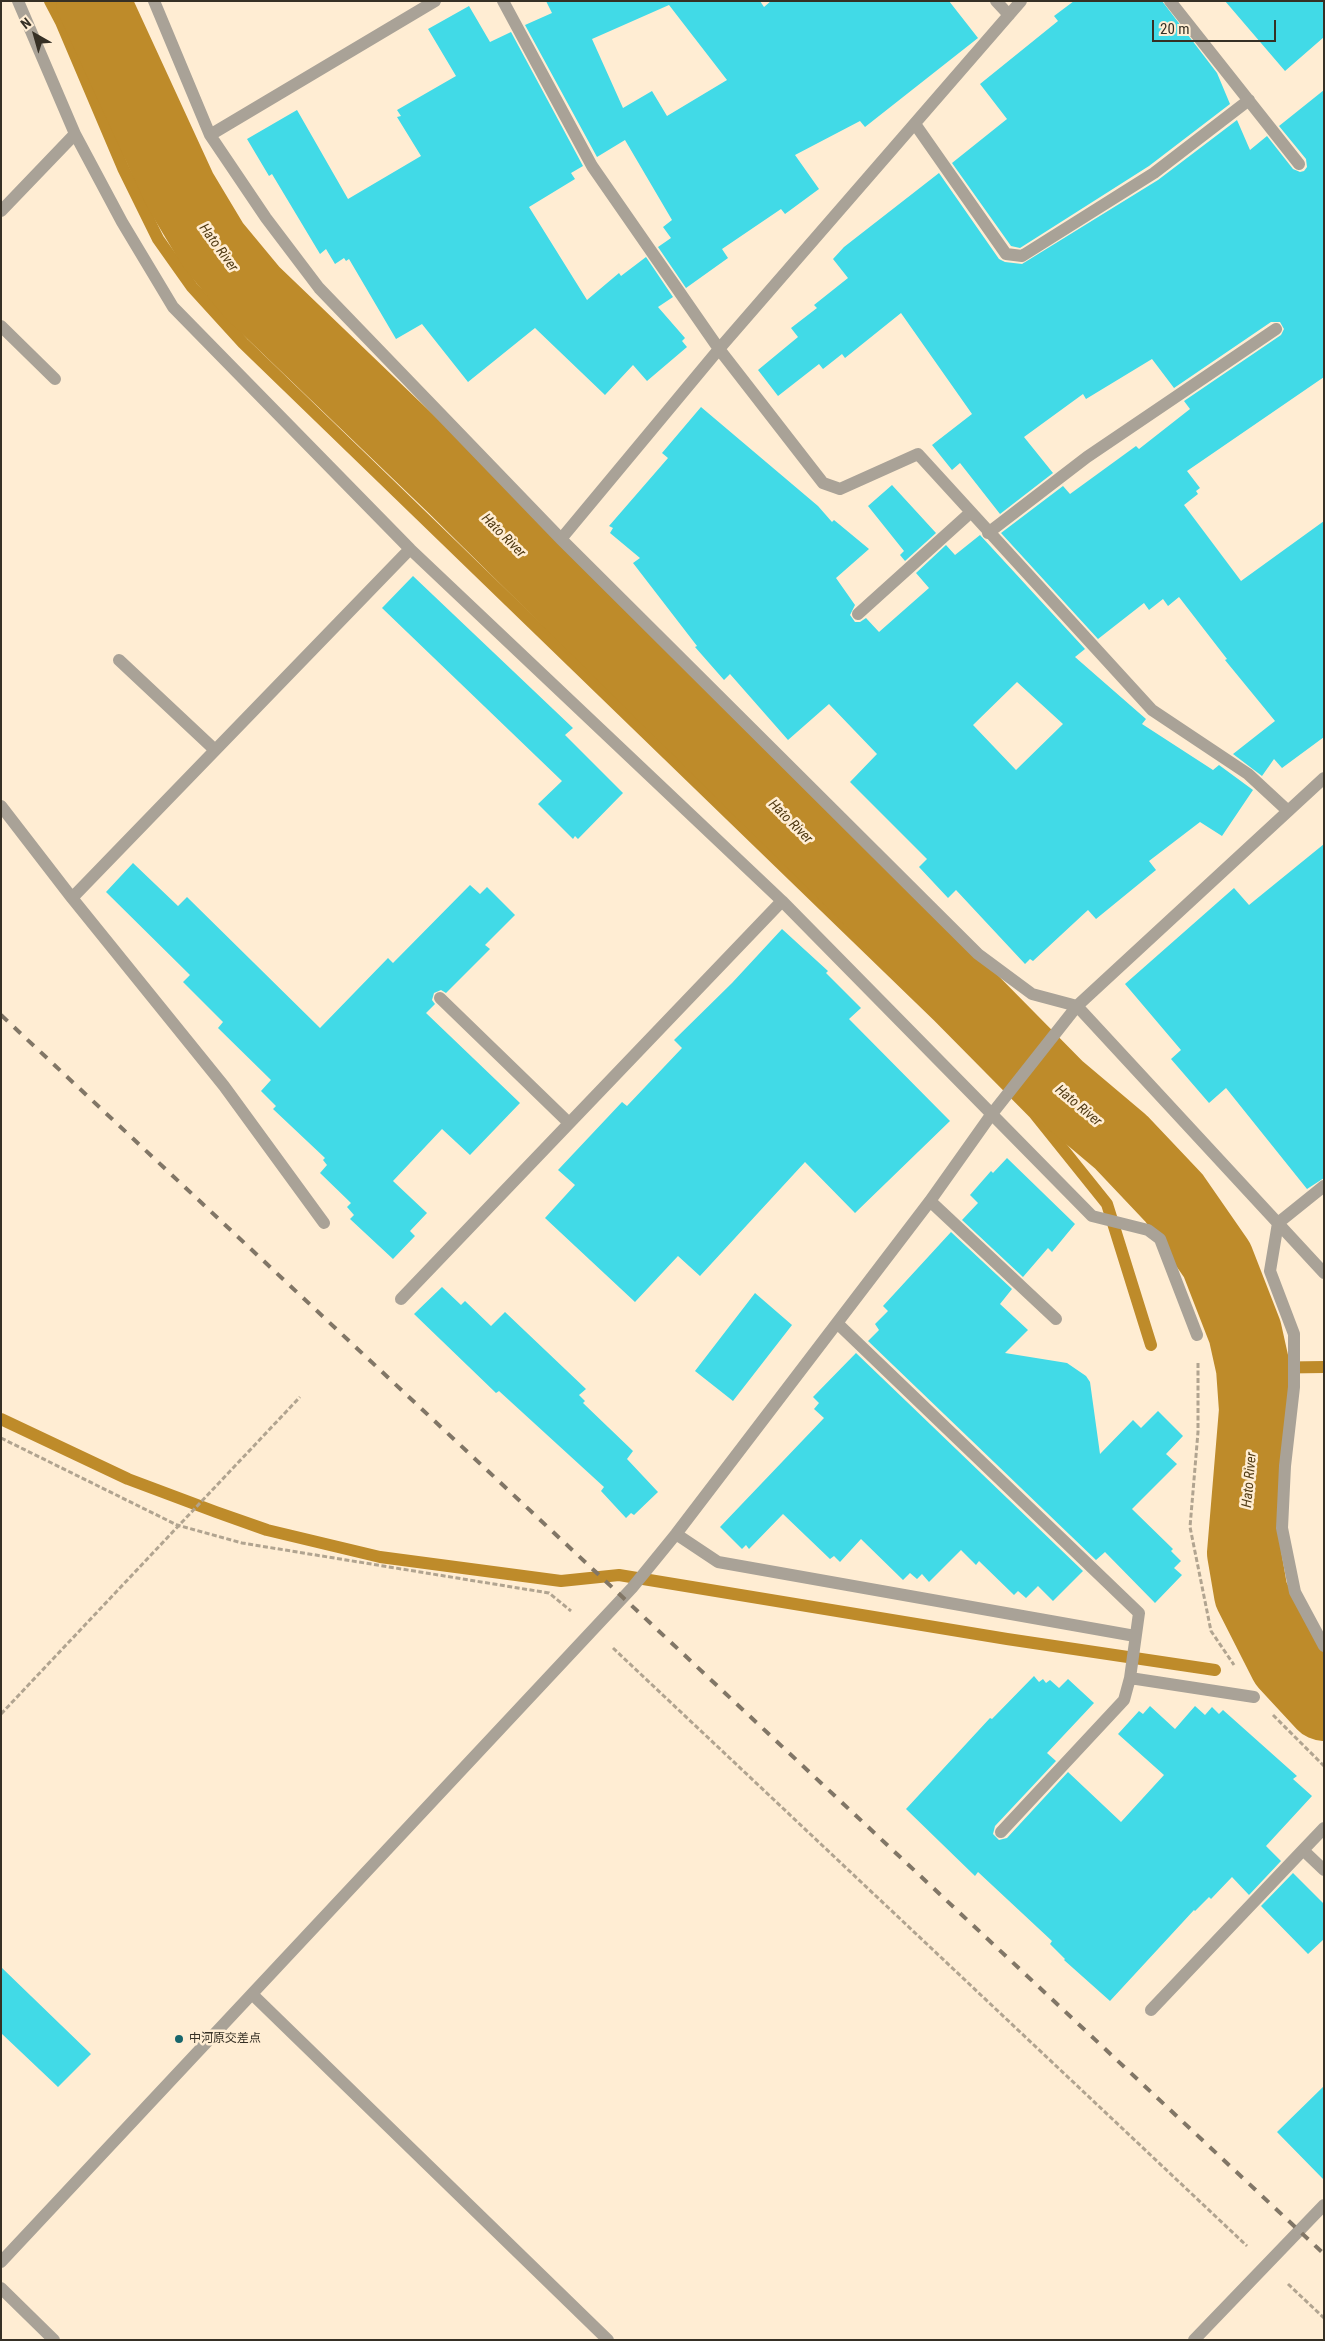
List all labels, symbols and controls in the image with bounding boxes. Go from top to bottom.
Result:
north arrow [10,10,60,60]
scale bar [1155,10,1279,42]
text: N [17,14,34,32]
text: 20 m [1160,20,1190,38]
water label: Hato River [195,221,241,275]
water label: Hato River [477,510,529,562]
water label: Hato River [764,796,816,848]
water label: Hato River [1051,1082,1105,1130]
water label: Hato River [1239,1452,1261,1508]
place label: 中河原交差点 [189,2032,261,2046]
marker: 中河原交差点 [173,2033,185,2045]

